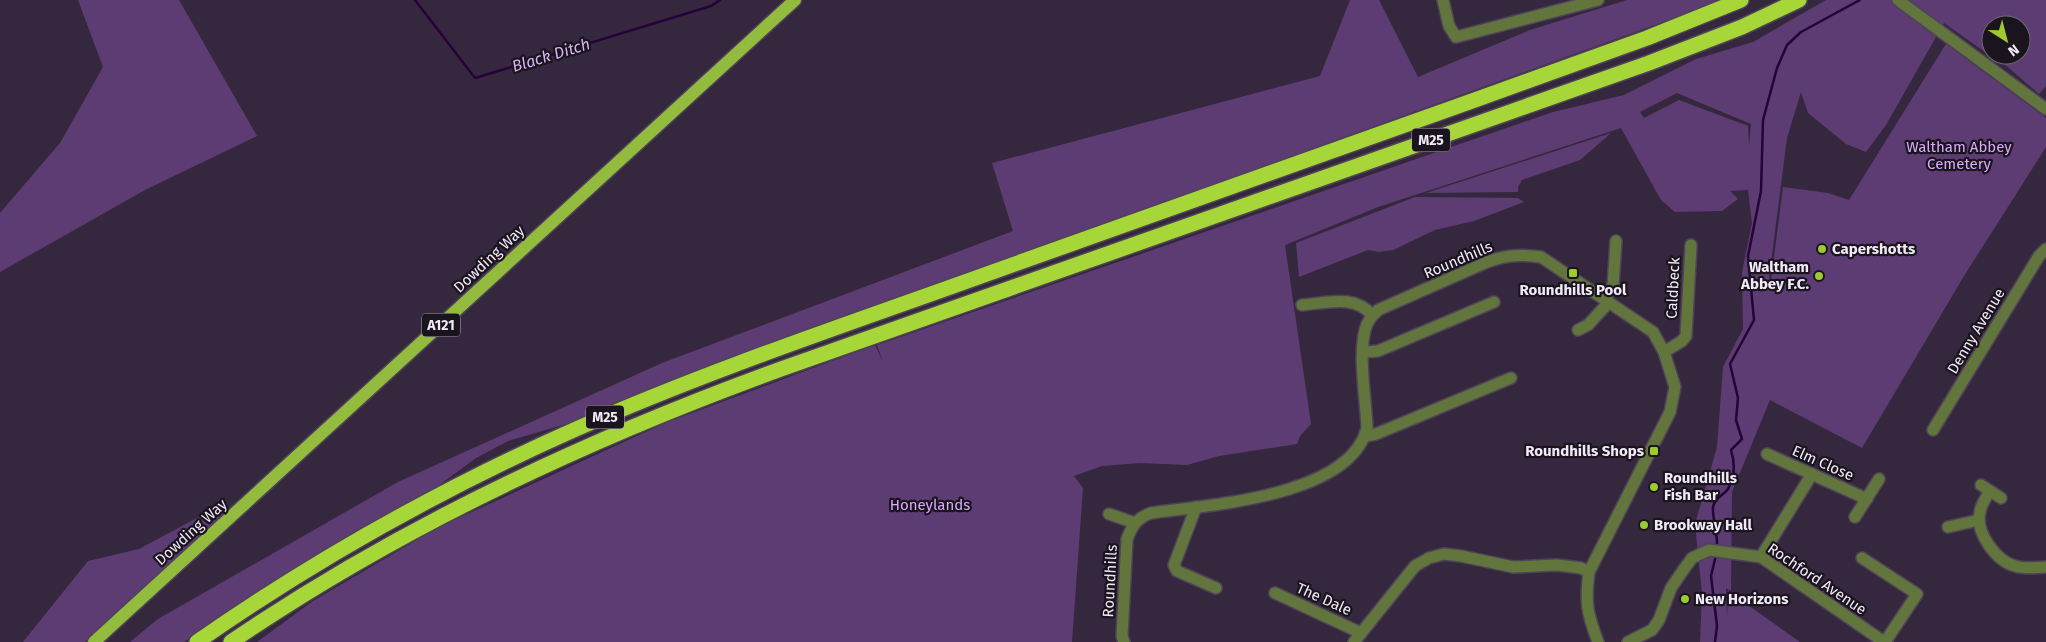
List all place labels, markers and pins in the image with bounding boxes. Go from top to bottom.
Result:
place label: Capershotts [1832,240,1915,258]
marker: Capershotts [1816,243,1828,255]
place label: Waltham Abbey F.C. [1740,258,1809,293]
marker: Roundhills Pool [1567,267,1579,279]
marker: Waltham Abbey F.C. [1813,270,1825,282]
place label: Roundhills Pool [1519,281,1627,299]
place label: Roundhills Shops [1525,442,1644,460]
marker: Roundhills Shops [1648,445,1660,457]
place label: Roundhills Fish Bar [1664,469,1737,504]
marker: Roundhills Fish Bar [1648,481,1660,493]
place label: Brookway Hall [1654,516,1752,534]
marker: Brookway Hall [1638,519,1650,531]
place label: New Horizons [1695,590,1788,608]
marker: New Horizons [1679,593,1691,605]

